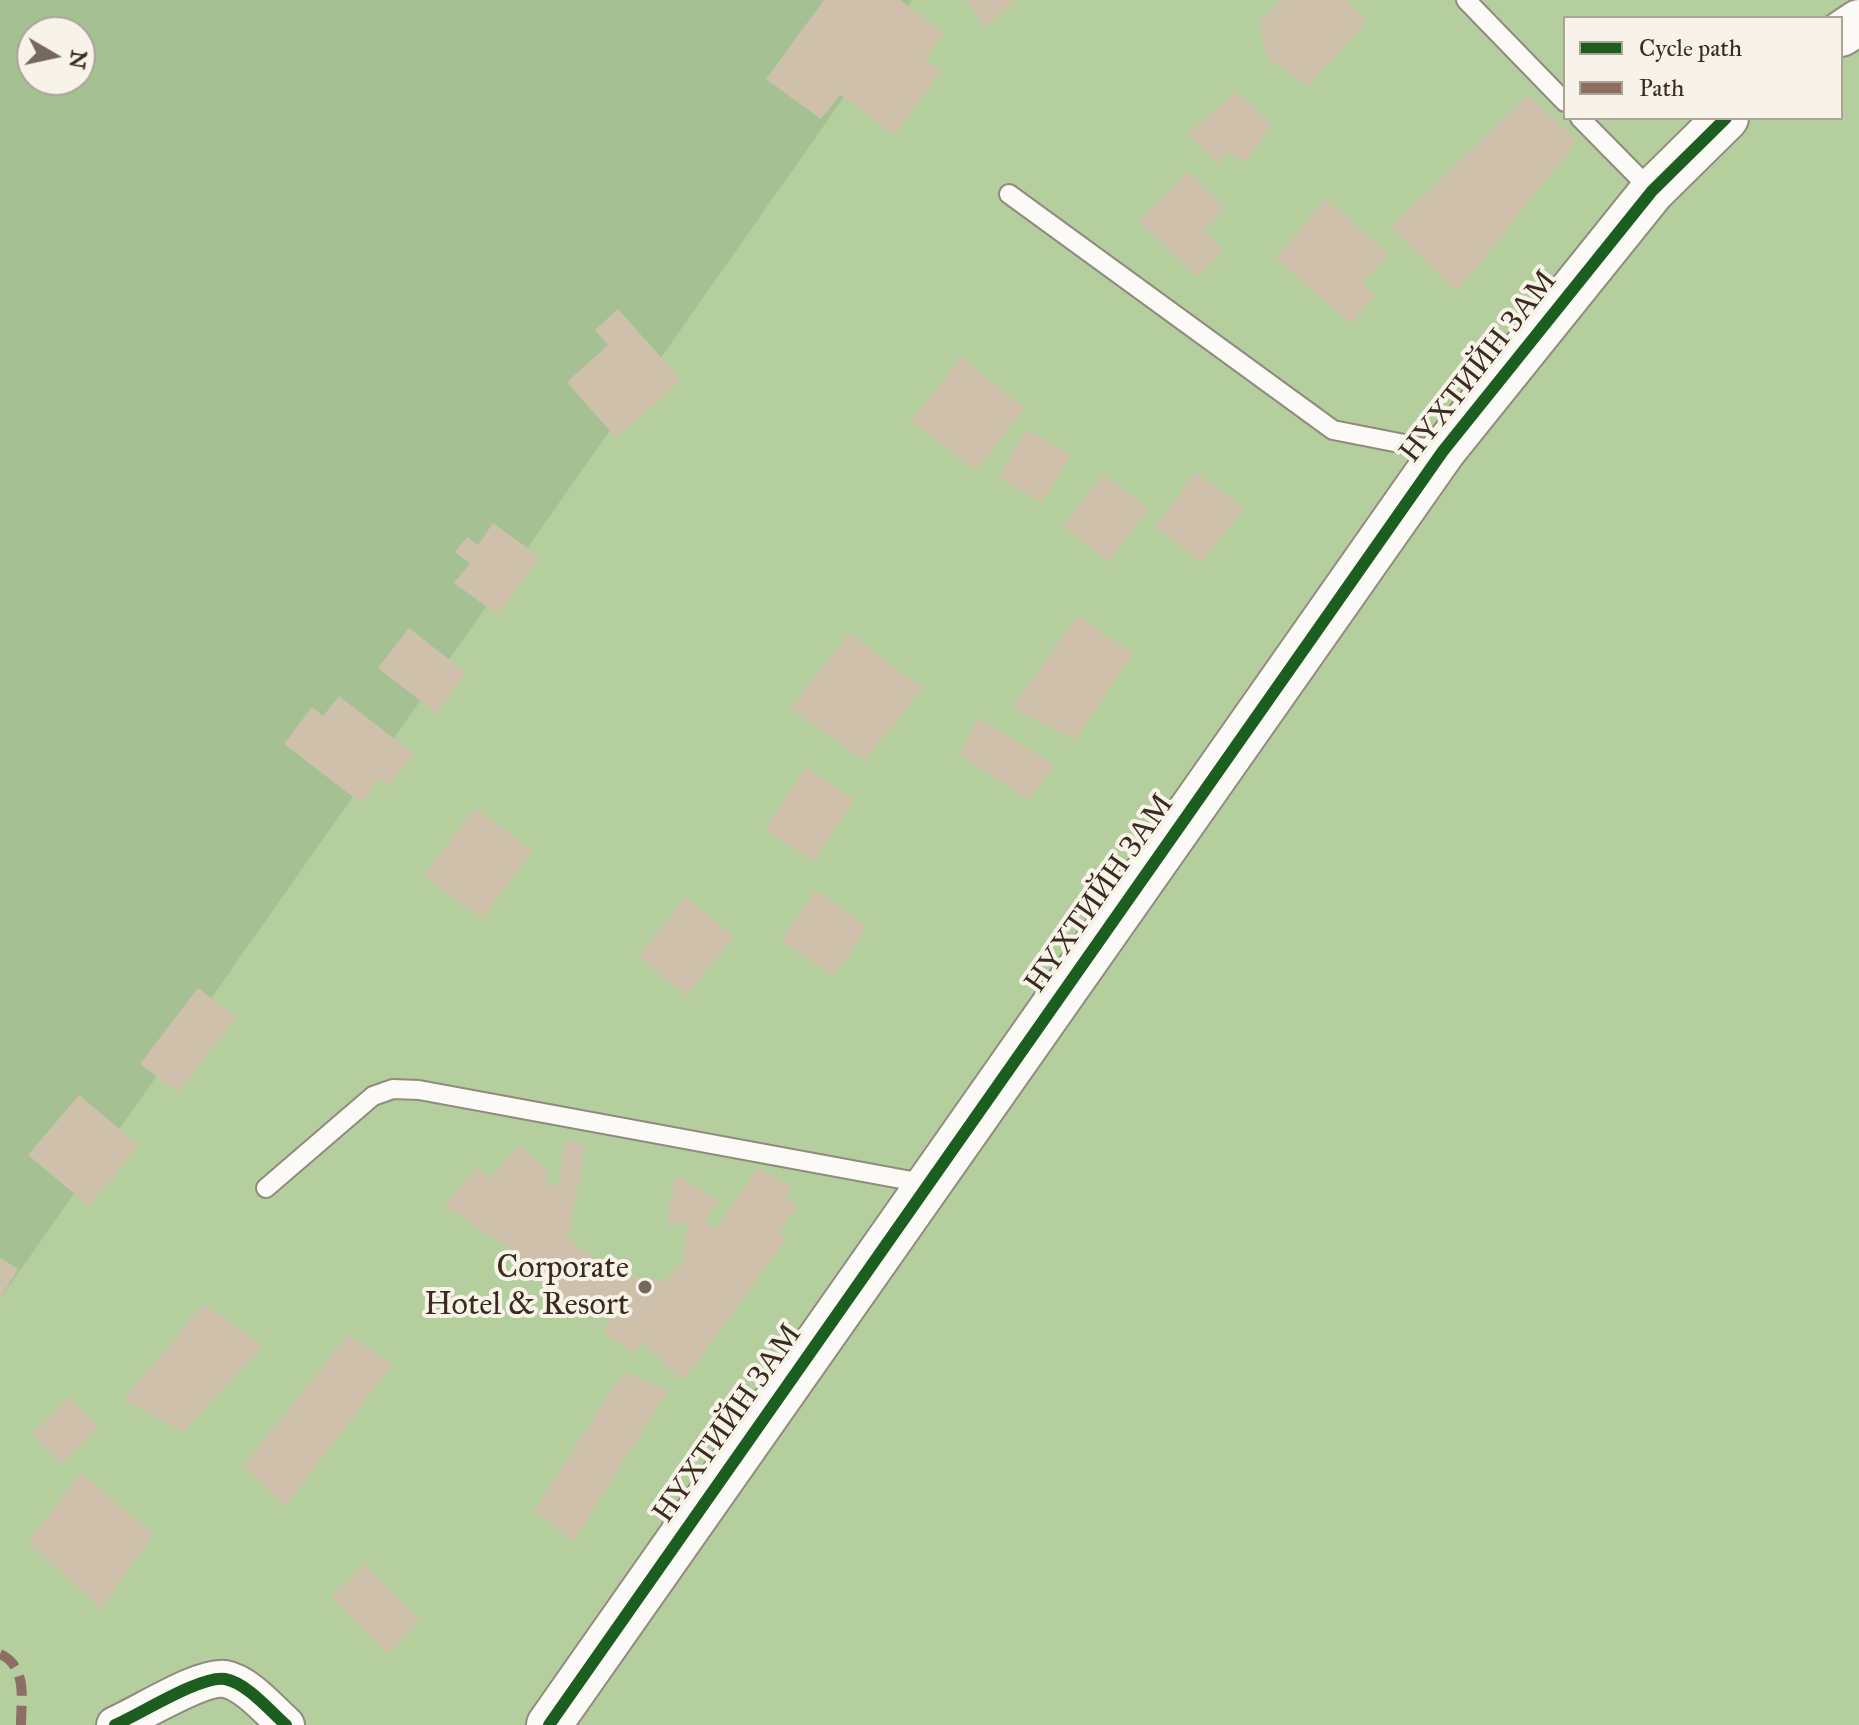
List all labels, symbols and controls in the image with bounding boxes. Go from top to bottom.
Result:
north arrow [16,16,96,96]
legend [1563,16,1843,120]
text: Cycle path [1639,33,1742,63]
text: N [63,48,93,71]
text: Path [1639,73,1684,103]
street label: НҮХТИЙН ЗАМ [1392,263,1566,471]
street label: НҮХТИЙН ЗАМ [1018,788,1182,1000]
place label: Corporate Hotel & Resort [424,1250,629,1325]
marker: Corporate Hotel & Resort [636,1278,654,1296]
street label: НҮХТИЙН ЗАМ [646,1318,810,1530]

